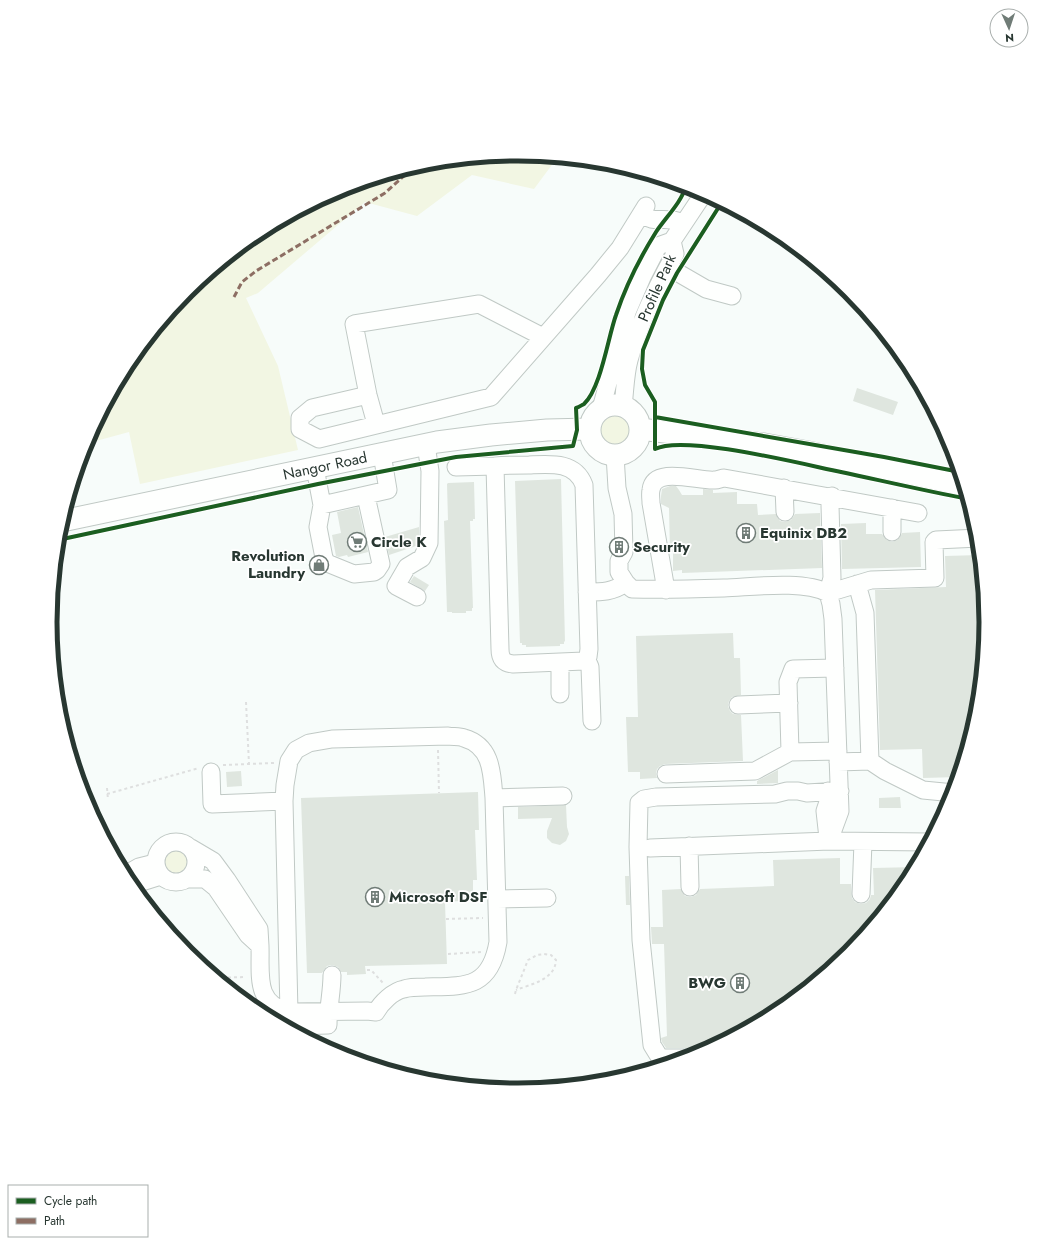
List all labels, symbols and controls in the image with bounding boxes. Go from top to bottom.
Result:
north arrow [989,8,1029,48]
text: N [1005,30,1014,46]
street label: Profile Park [632,250,682,325]
street label: Nangor Road [281,446,369,486]
building icon: Equinix DB2 [735,522,757,544]
place label: Equinix DB2 [760,522,847,544]
supermarket icon: Circle K [346,531,368,553]
place label: Circle K [371,531,427,553]
building icon: Security [608,536,630,558]
place label: Security [633,536,690,558]
place label: Revolution Laundry [231,545,305,584]
shop icon: Revolution Laundry [308,554,330,576]
building icon: Microsoft DSF [364,886,386,908]
place label: Microsoft DSF [389,886,488,908]
place label: BWG [688,972,726,994]
building icon: BWG [729,972,751,994]
legend [8,1185,148,1237]
text: Cycle path [44,1192,97,1210]
text: Path [44,1212,65,1230]

